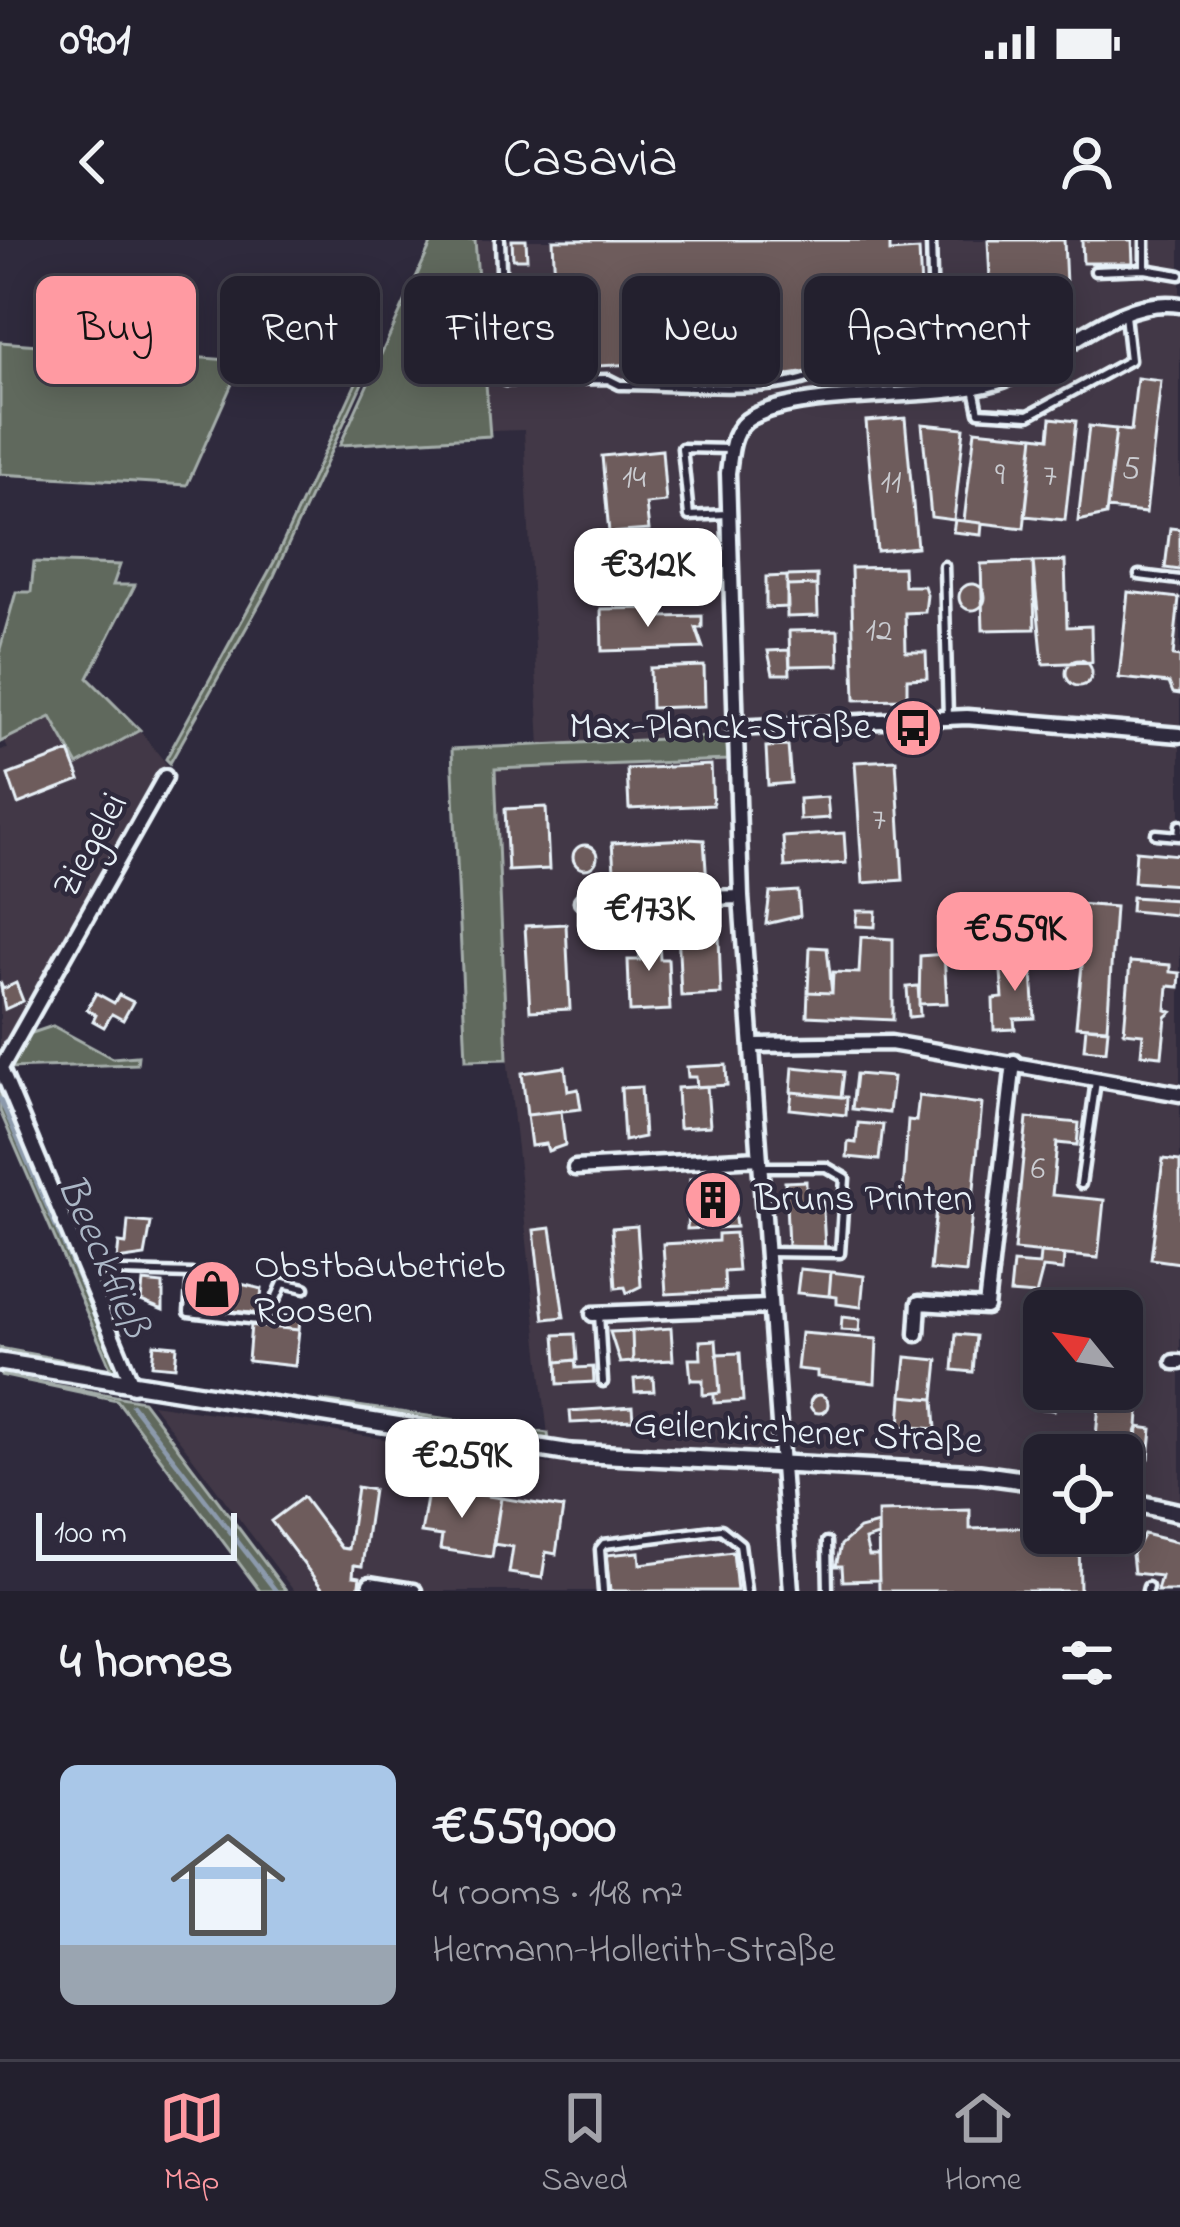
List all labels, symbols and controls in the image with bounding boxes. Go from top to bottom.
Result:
text: 09:01 [60,9,131,75]
text: Casavia [502,123,678,201]
icon: back [60,129,126,195]
icon: person [1054,129,1120,195]
chip: Buy [36,276,196,384]
chip: Rent [220,276,380,384]
chip: Filters [404,276,598,384]
chip: New [622,276,780,384]
chip: Apartment [804,276,1073,384]
house number: 5 [1122,446,1140,494]
house number: 9 [995,452,1005,500]
house number: 7 [1043,453,1057,501]
house number: 14 [622,455,646,503]
house number: 11 [881,460,902,508]
pin: €312K [564,528,732,630]
text: €312K [601,538,695,595]
house number: 12 [866,608,892,656]
bus stop icon: Max-Planck-Straße [882,697,944,759]
place label: Max-Planck-Straße [569,700,872,757]
street label: Ziegelei [40,783,144,909]
house number: 7 [872,797,886,845]
pin: €173K [565,872,733,974]
text: €173K [604,882,694,939]
pin: €559K [931,892,1099,994]
text: €559K [964,902,1066,959]
house number: 6 [1031,1146,1045,1194]
water label: Beeckfließ [39,1166,165,1349]
building icon: Bruns Printen [682,1169,744,1231]
place label: Bruns Printen [754,1172,973,1229]
place label: Obstbaubetrieb Roosen [254,1239,505,1341]
shop icon: Obstbaubetrieb Roosen [181,1258,243,1320]
north arrow [1023,1290,1143,1410]
map controls [1023,1290,1143,1554]
street label: Geilenkirchener Straße [632,1396,984,1472]
pin: €259K [378,1419,546,1521]
text: €259K [412,1429,512,1486]
button: locate [1023,1434,1143,1554]
scale bar [36,1507,237,1560]
text: 100 m [54,1510,127,1558]
text: 4 homes [60,1626,233,1701]
icon: filters [1054,1630,1120,1696]
text: €559,000 [432,1791,616,1866]
icon: home [156,1813,300,1957]
text: 4 rooms · 148 m² [432,1866,683,1923]
text: Hermann-Hollerith-Straße [432,1923,836,1980]
tab: Map [159,2085,225,2205]
tab: Saved [542,2085,628,2205]
tab: Home [945,2085,1021,2205]

